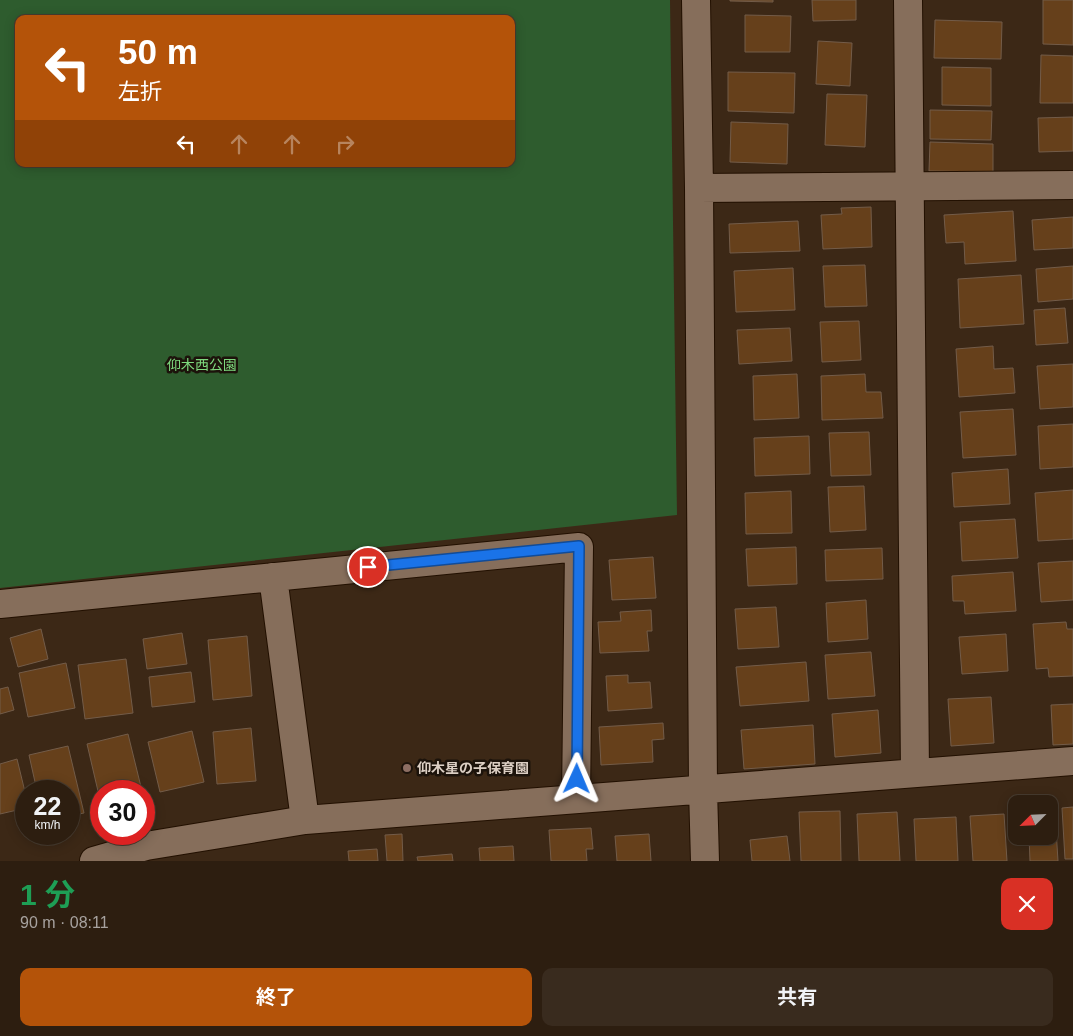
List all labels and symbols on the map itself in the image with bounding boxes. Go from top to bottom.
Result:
park label: 仰木西公園 [167,357,237,373]
pin [347,546,389,588]
position arrow [550,752,602,804]
place label: 仰木星の子保育園 [417,760,529,776]
marker: 仰木星の子保育園 [401,762,413,774]
speed limit sign: 30 [90,780,155,845]
north arrow [1008,795,1058,845]

